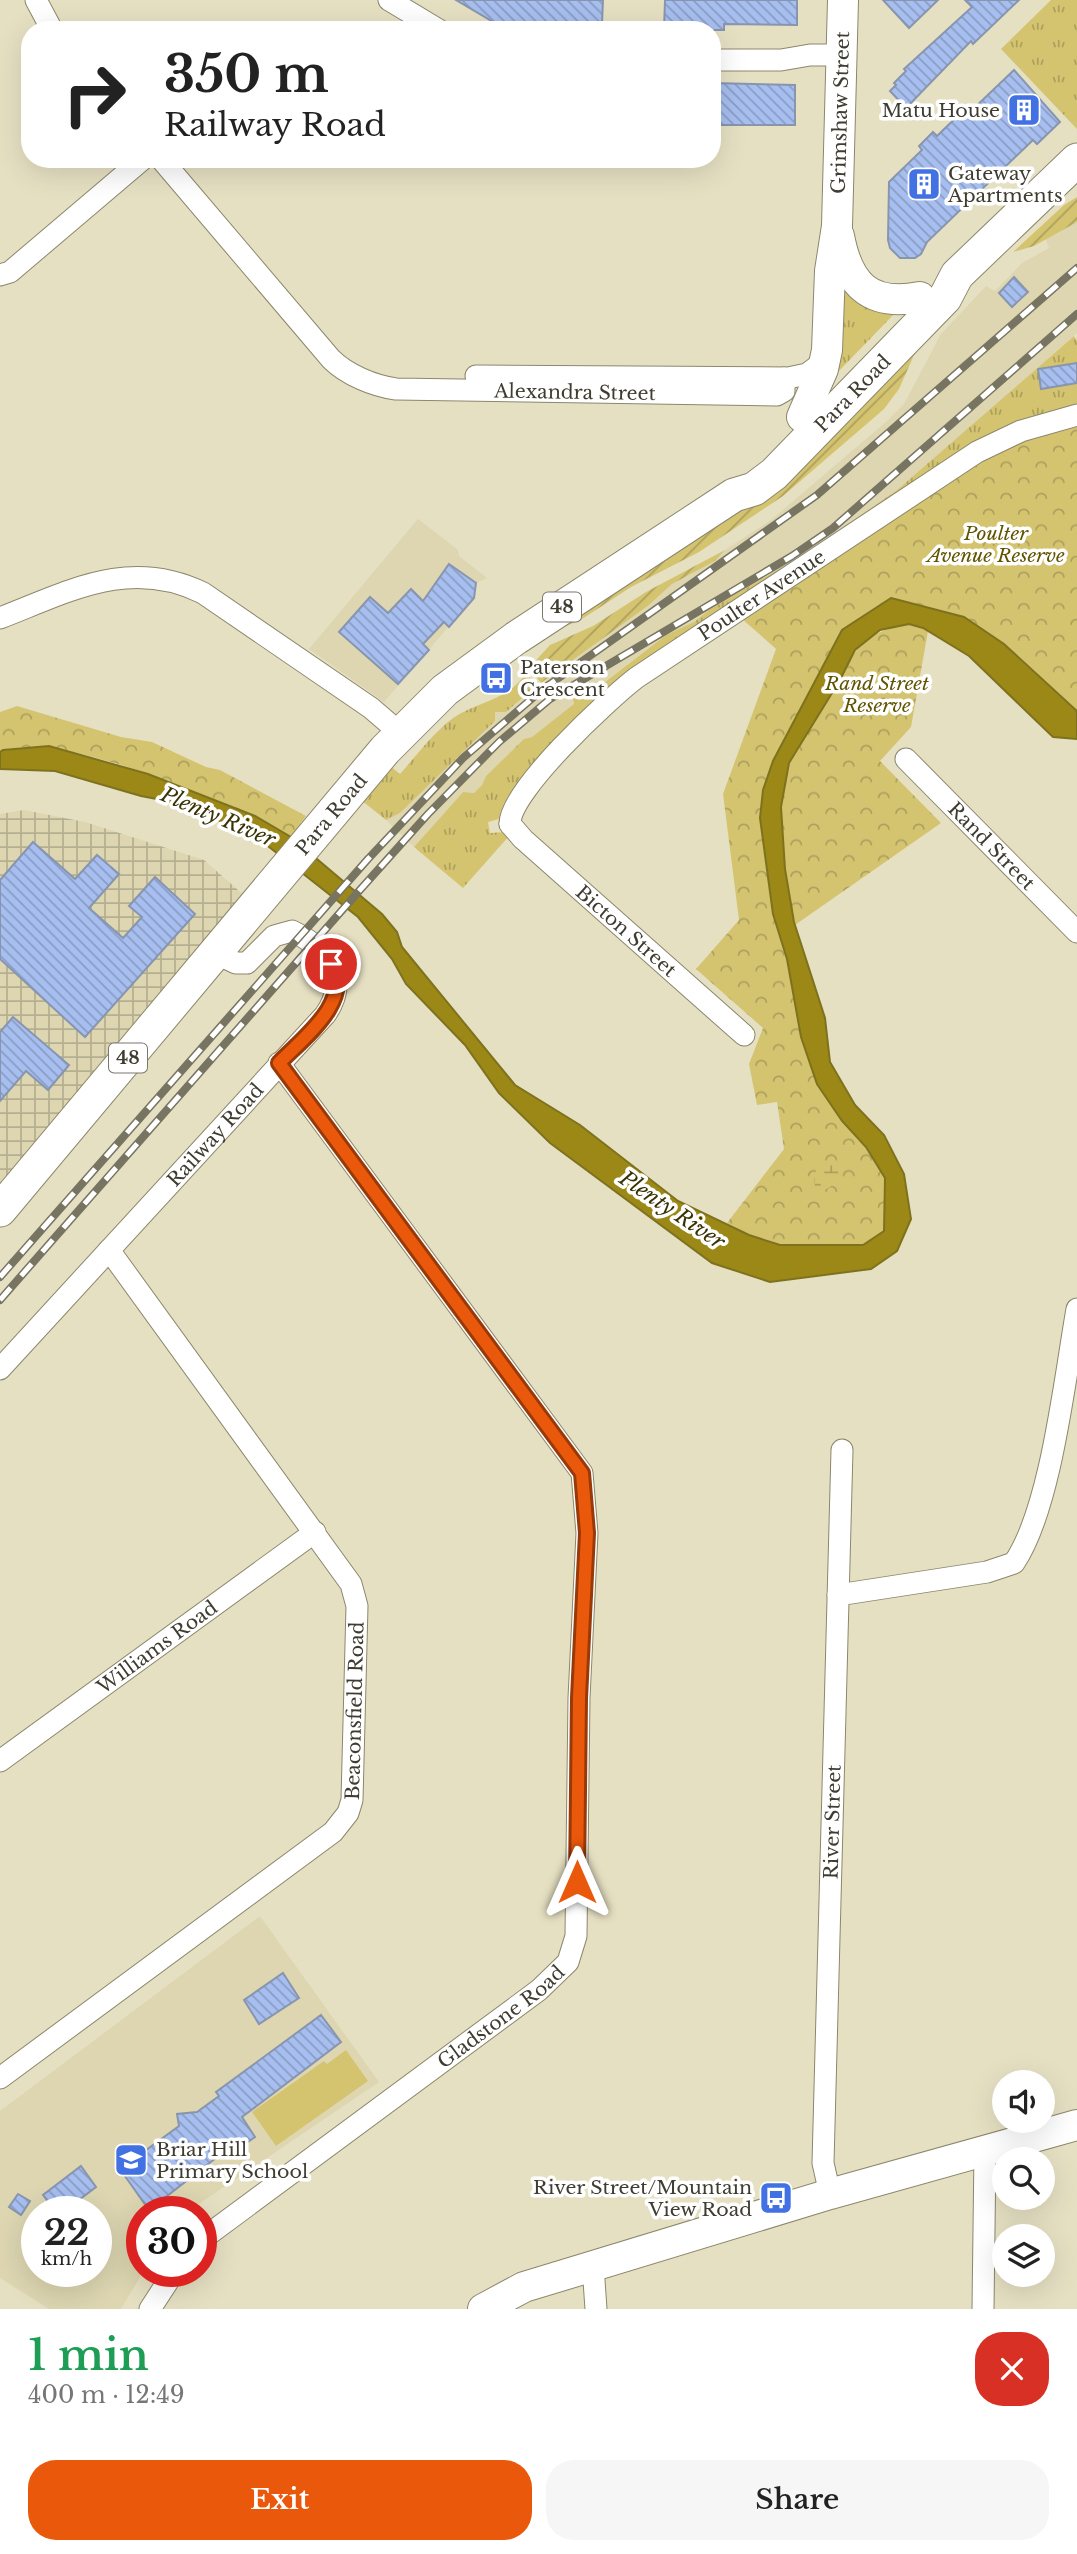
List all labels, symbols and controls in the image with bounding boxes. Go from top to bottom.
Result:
street label: Grimshaw Street [826,30,854,194]
text: 350 m [164,44,329,105]
icon: right [49,49,140,140]
building icon: Matu House [1005,91,1043,129]
place label: Matu House [882,99,1000,122]
text: Railway Road [164,105,386,145]
place label: Gateway Apartments [947,162,1063,207]
building icon: Gateway Apartments [905,165,943,203]
street label: Para Road [810,350,895,437]
street label: Alexandra Street [493,379,657,405]
park label: Poulter Avenue Reserve [924,522,1065,567]
street label: Poulter Avenue [694,545,829,645]
road number: 48 [543,592,581,622]
place label: Paterson Crescent [520,656,606,701]
bus stop icon: Paterson Crescent [477,659,515,697]
park label: Rand Street Reserve [824,672,929,717]
street label: Para Road [291,769,372,860]
water label: Plenty River [156,781,280,853]
street label: Rand Street [943,797,1041,895]
street label: Bicton Street [571,880,682,982]
pin [301,934,361,994]
icon: arrive [312,945,350,983]
road number: 48 [109,1044,147,1072]
street label: Railway Road [162,1078,268,1191]
water label: Plenty River [613,1165,731,1256]
street label: Williams Road [91,1595,222,1699]
street label: Beaconsfield Road [340,1621,368,1800]
street label: River Street [819,1763,845,1880]
position arrow [540,1845,614,1919]
street label: Gladstone Road [433,1960,569,2073]
map controls [992,2070,1055,2287]
button: sound [992,2070,1055,2133]
place label: Briar Hill Primary School [156,2138,308,2183]
school or university icon: Briar Hill Primary School [112,2141,150,2179]
button: search [992,2147,1055,2210]
place label: River Street/Mountain View Road [533,2176,752,2221]
bus stop icon: River Street/Mountain View Road [757,2179,795,2217]
speed limit sign: 30 [126,2196,217,2287]
text: 22 [44,2211,89,2254]
button: layers [992,2224,1055,2287]
text: km/h [41,2248,92,2270]
text: 1 min [28,2329,149,2381]
button: close [975,2332,1049,2406]
text: 400 m · 12:49 [28,2381,185,2409]
button: Exit [28,2460,532,2540]
button: Share [546,2460,1049,2540]

